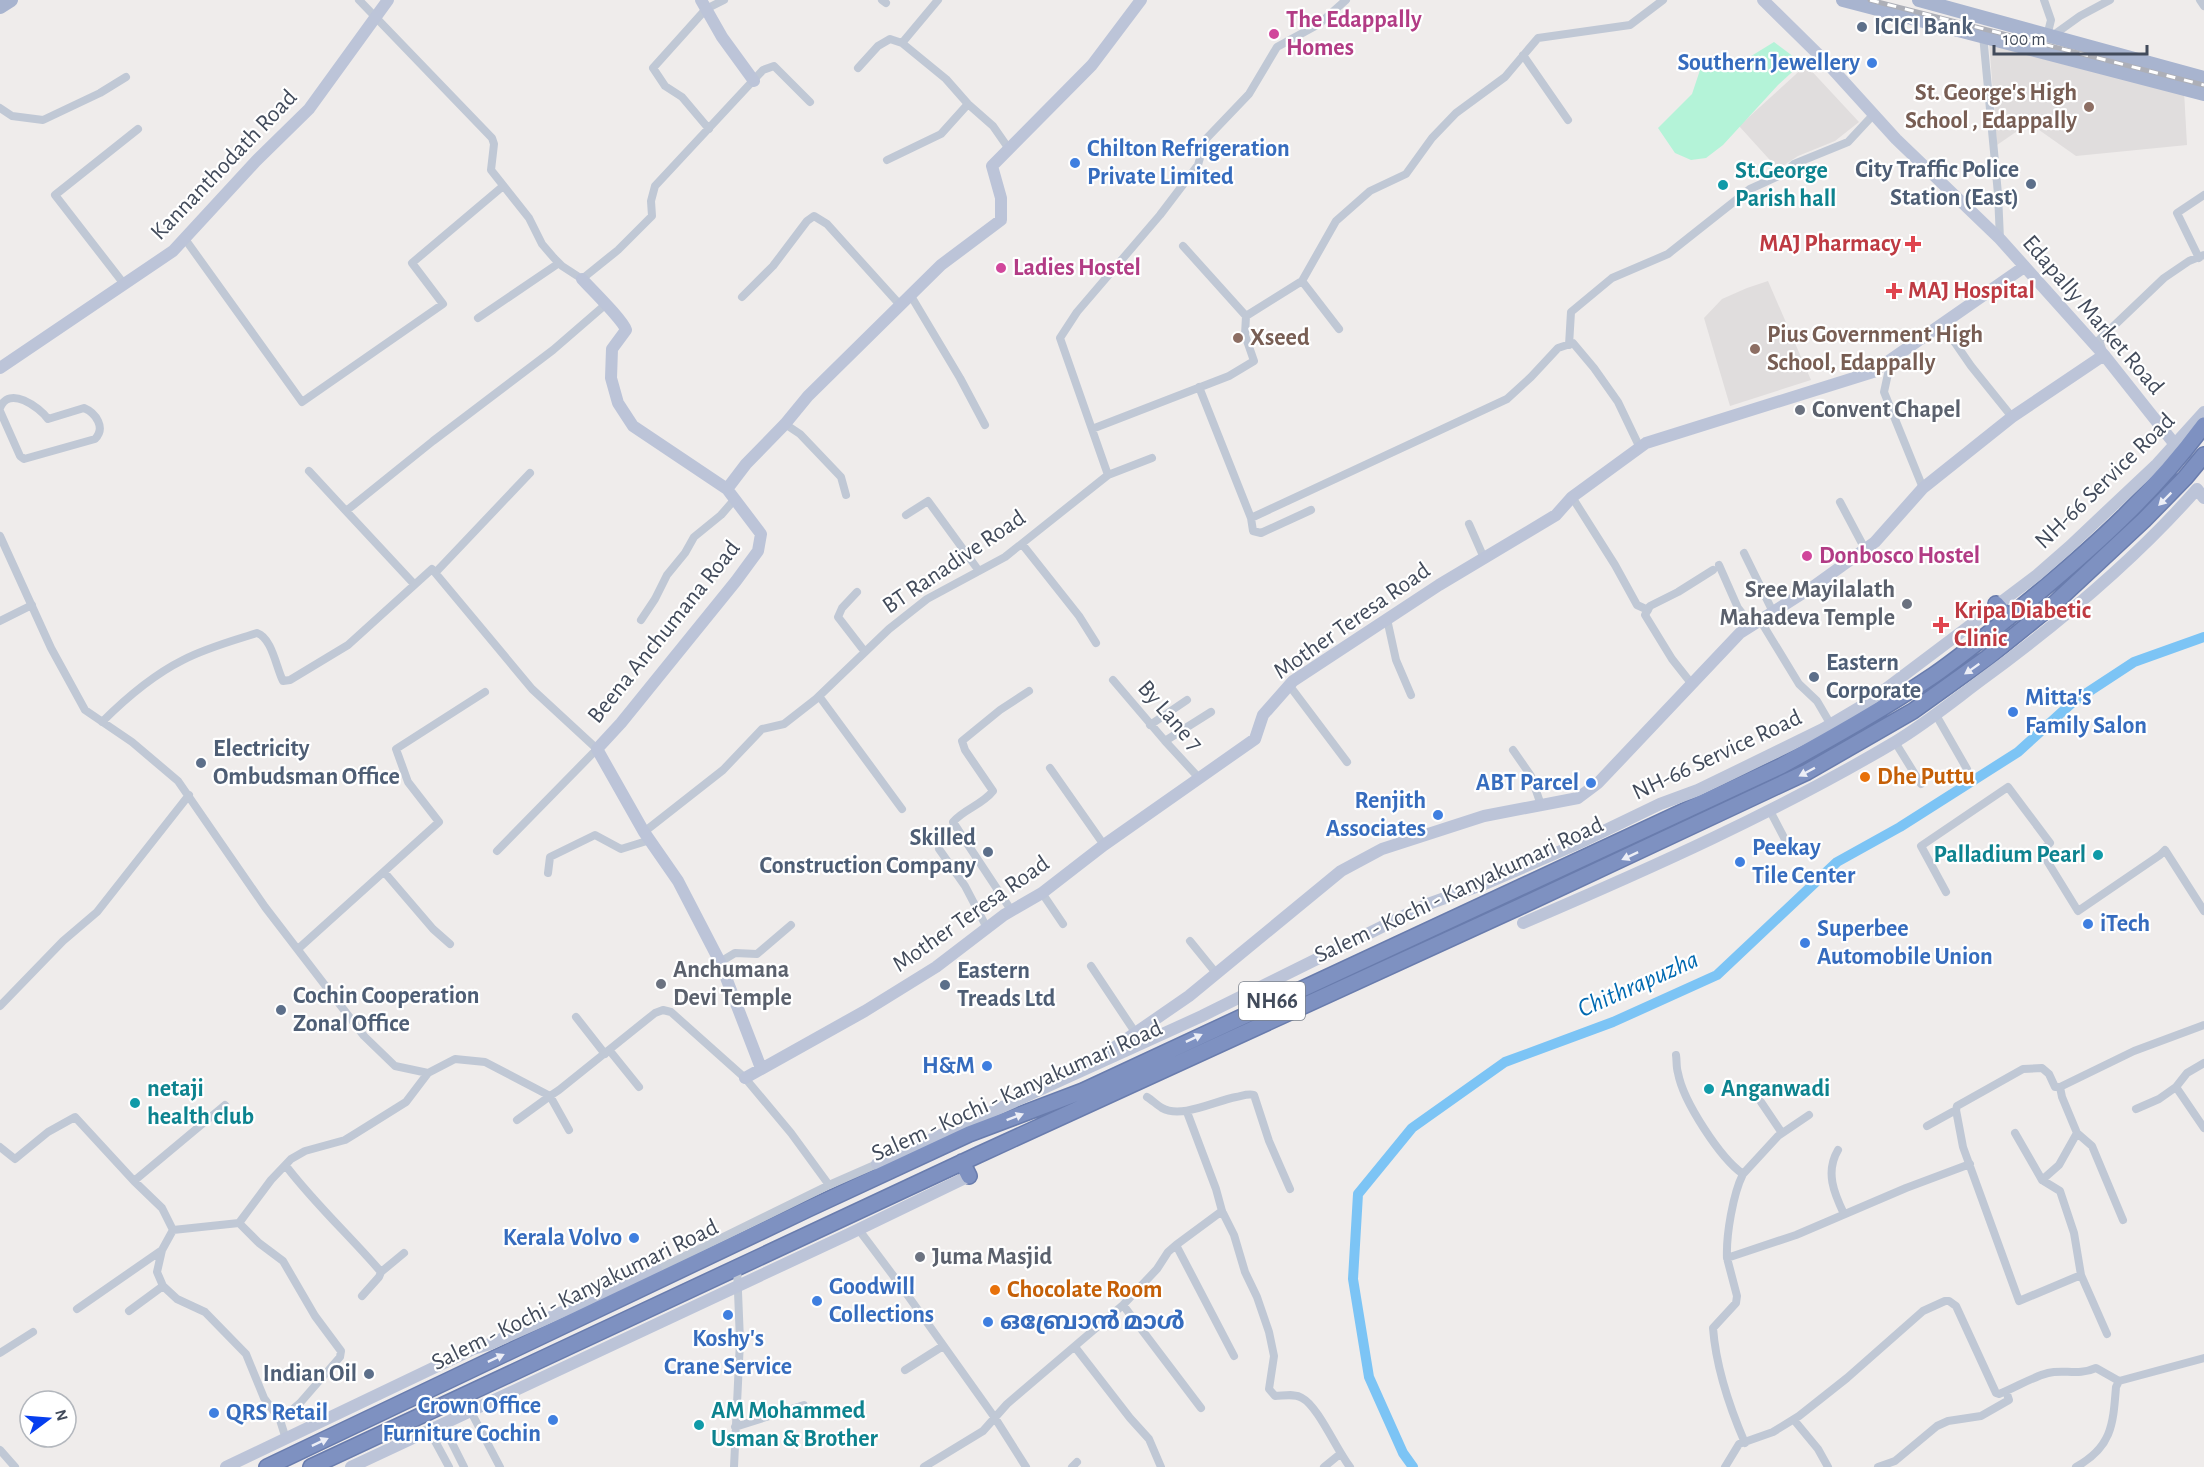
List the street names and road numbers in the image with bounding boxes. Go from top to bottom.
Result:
street label: Kannanthodath Road [146,85,302,245]
street label: Edapally Market Road [2018,231,2168,399]
street label: NH-66 Service Road [2031,408,2179,554]
street label: BT Ranadive Road [878,505,1030,619]
street label: Beena Anchumana Road [583,536,745,728]
street label: Mother Teresa Road [1269,558,1435,684]
street label: By Lane 7 [1133,676,1207,756]
street label: NH-66 Service Road [1629,705,1805,805]
street label: Salem - Kochi - Kanyakumari Road [1311,812,1607,968]
street label: Mother Teresa Road [888,851,1054,977]
road number: NH66 [1239,982,1305,1020]
street label: Salem - Kochi - Kanyakumari Road [868,1016,1166,1166]
street label: Salem - Kochi - Kanyakumari Road [428,1215,722,1375]

